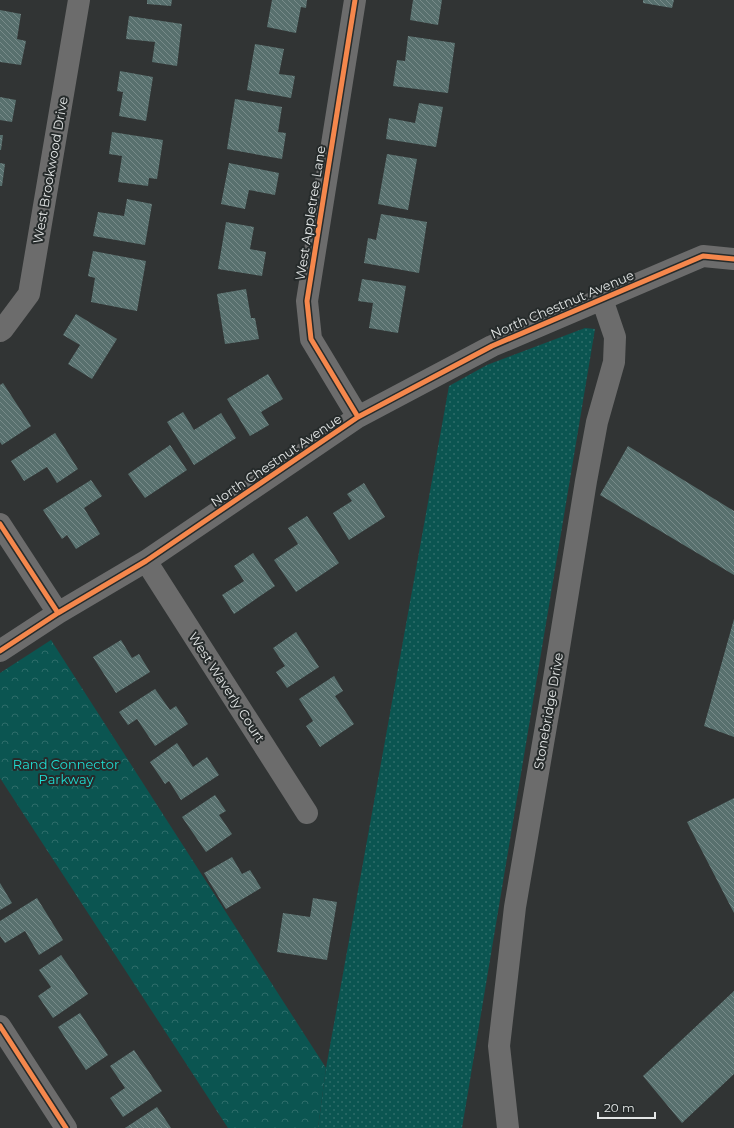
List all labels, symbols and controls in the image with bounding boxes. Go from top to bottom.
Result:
street label: West Brookwood Drive [29,95,71,245]
street label: West Appletree Lane [291,144,329,282]
street label: North Chestnut Avenue [488,266,636,342]
street label: North Chestnut Avenue [208,410,345,510]
street label: West Waverly Court [185,629,269,745]
street label: Stonebridge Drive [530,651,566,771]
park label: Rand Connector Parkway [13,756,119,787]
scale bar [598,1094,655,1120]
text: 20 m [604,1100,635,1115]

